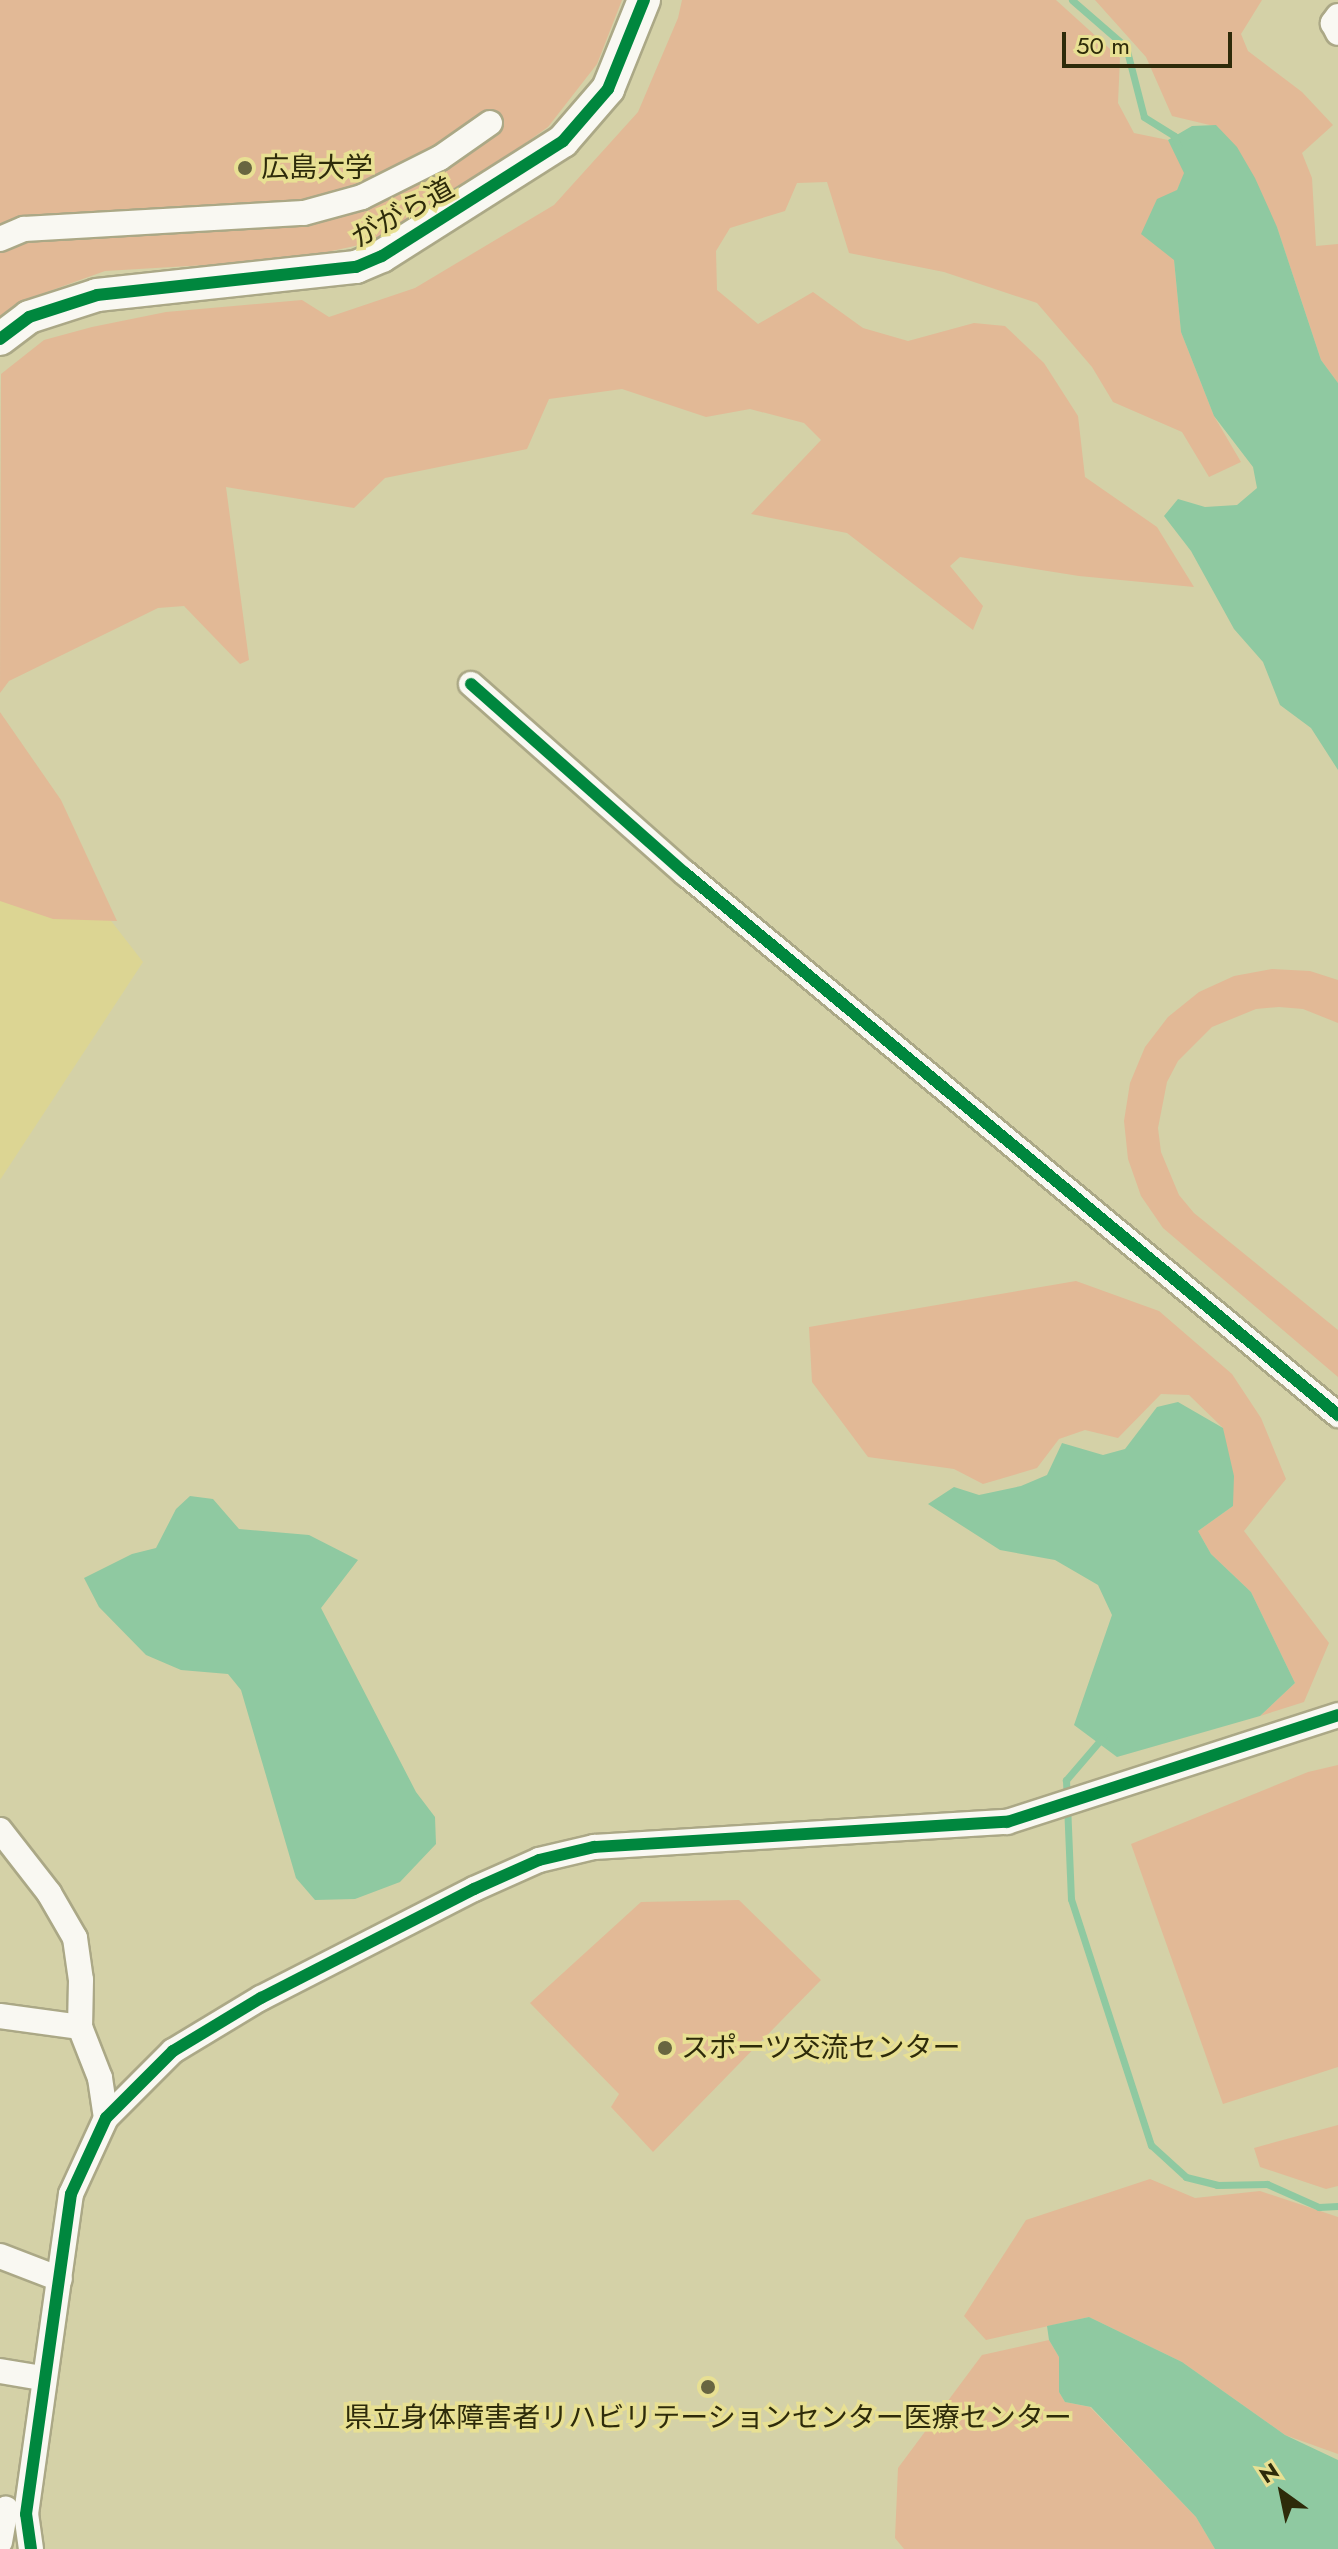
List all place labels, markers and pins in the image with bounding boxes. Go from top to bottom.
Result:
place label: 広島大学 [261,151,373,185]
marker: 広島大学 [236,159,254,177]
place label: スポーツ交流センター [681,2031,961,2065]
marker: スポーツ交流センター [656,2039,674,2057]
marker: 県立身体障害者リハビリテーションセンター医療センター [697,2376,719,2398]
place label: 県立身体障害者リハビリテーションセンター医療センター [344,2401,1072,2435]

